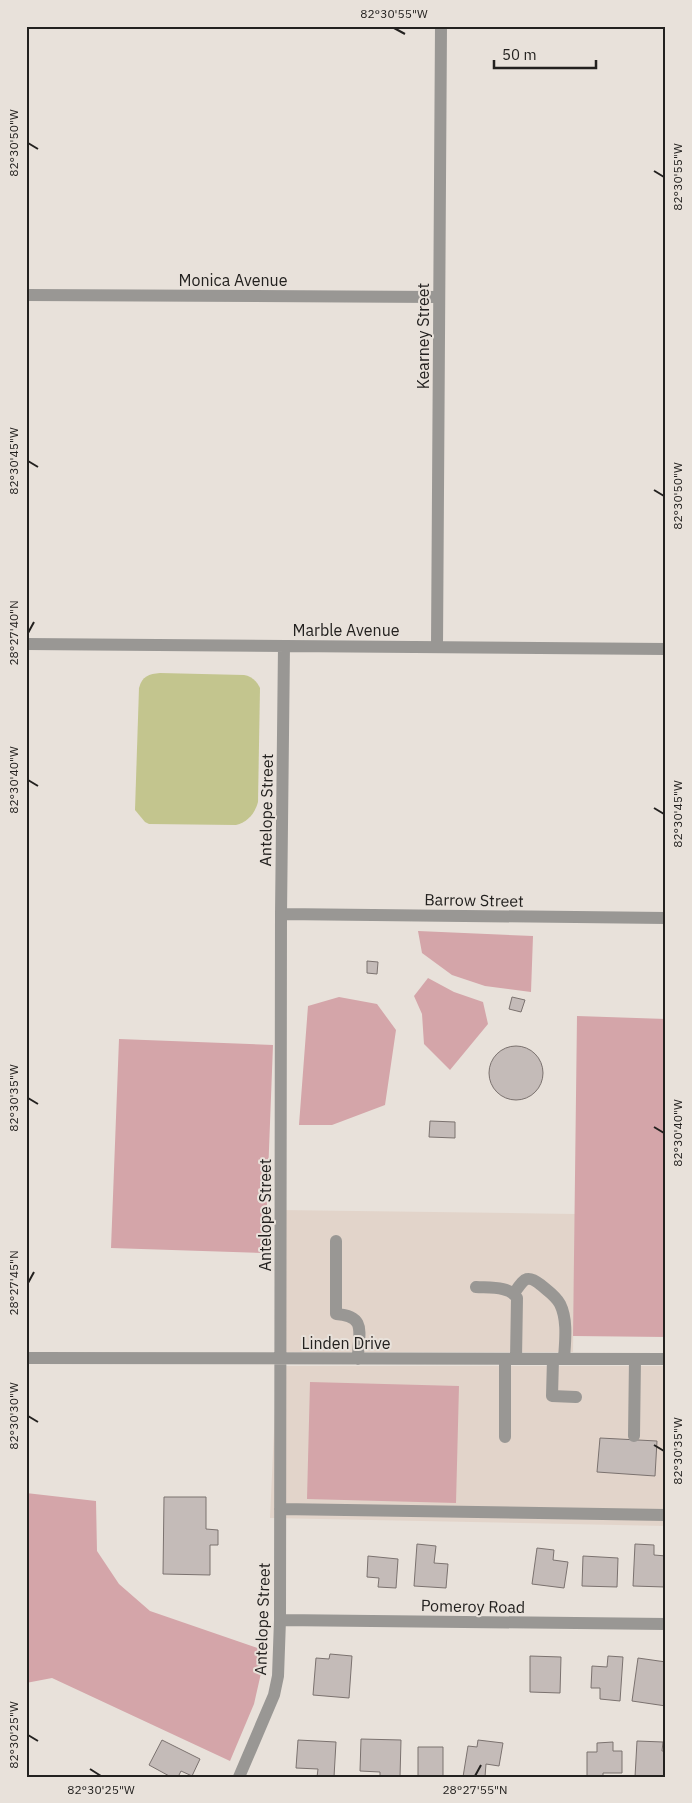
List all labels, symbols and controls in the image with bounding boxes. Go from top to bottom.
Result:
text: 82°30'55"W [360,6,428,21]
scale bar [494,38,597,70]
text: 50 m [502,45,537,64]
text: 82°30'50"W [6,109,21,177]
text: 82°30'55"W [670,143,685,211]
street label: Monica Avenue [179,270,288,290]
street label: Kearney Street [413,283,433,389]
text: 82°30'45"W [6,427,21,495]
text: 82°30'50"W [670,462,685,530]
text: 28°27'40"N [6,600,21,666]
street label: Marble Avenue [292,620,400,640]
text: 82°30'40"W [6,746,21,814]
street label: Antelope Street [255,753,277,867]
text: 82°30'45"W [670,780,685,848]
street label: Barrow Street [424,889,524,911]
text: 82°30'35"W [6,1064,21,1132]
text: 82°30'40"W [670,1099,685,1167]
street label: Antelope Street [255,1159,275,1271]
text: 28°27'45"N [6,1250,21,1316]
street label: Linden Drive [301,1333,391,1353]
text: 82°30'30"W [6,1382,21,1450]
text: 82°30'35"W [670,1417,685,1485]
street label: Antelope Street [250,1562,274,1676]
street label: Pomeroy Road [421,1595,525,1617]
text: 82°30'25"W [6,1701,21,1769]
text: 82°30'25"W [67,1782,135,1797]
text: 28°27'55"N [442,1782,508,1797]

